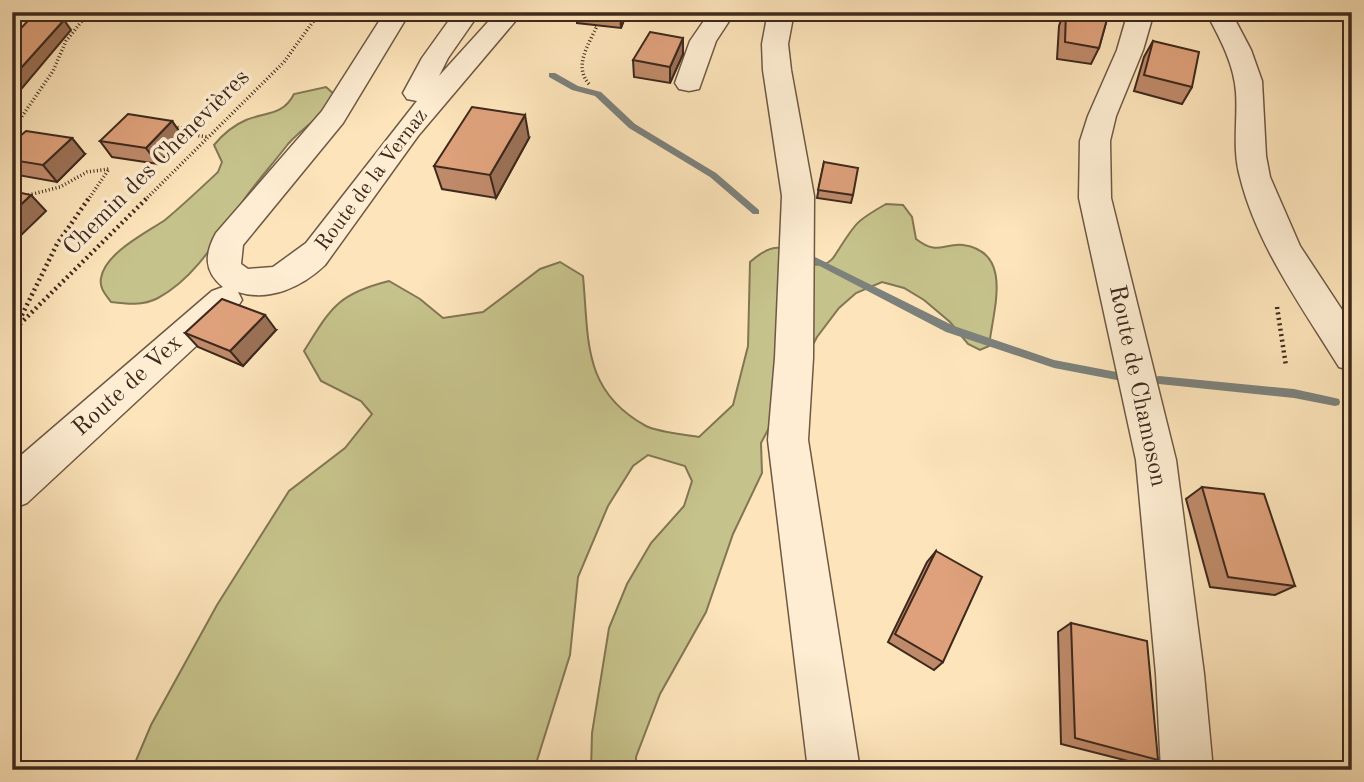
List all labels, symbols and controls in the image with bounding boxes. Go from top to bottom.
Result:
street label: Chemin des Chenevières [59,65,255,261]
street label: Route de la Vernaz [312,105,432,255]
street label: Route de Chamoson [1104,283,1170,489]
street label: Route de Vex [69,331,187,441]

